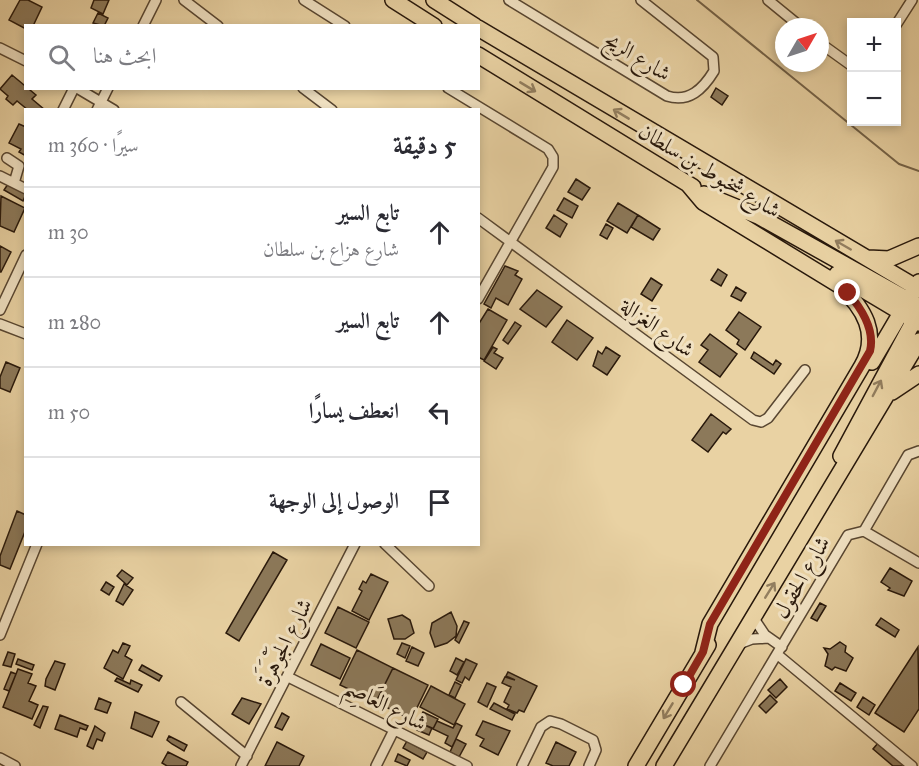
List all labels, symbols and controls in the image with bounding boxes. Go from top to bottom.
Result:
north arrow [775,18,829,72]
map controls [847,18,901,126]
button: + [847,18,901,72]
search box [24,24,480,90]
street label: شارع الريح [596,26,676,92]
icon: search [45,41,78,74]
text: ابحث هنا [93,42,156,69]
button: − [847,72,901,126]
one-way arrow [519,81,536,93]
one-way arrow [613,107,630,119]
street label: شارع شخبوط بن سلطان [631,117,786,228]
text: 5 دقيقة [393,129,456,161]
text: سيرًا · 360 m [48,133,139,157]
text: تابع السير [337,199,399,226]
icon: ahead [423,216,456,249]
text: 30 m [48,220,89,244]
text: شارع هزاع بن سلطان [263,237,399,261]
one-way arrow [835,239,852,251]
route end [834,279,860,305]
street label: شارع الغَزالة [612,290,701,367]
icon: ahead [423,306,456,339]
text: تابع السير [337,307,399,334]
text: 280 m [48,310,101,334]
one-way arrow [871,379,883,397]
icon: left [423,396,456,429]
text: انعطف يسارًا [309,397,399,424]
text: 50 m [48,400,90,424]
icon: arrive [423,486,456,519]
text: الوصول إلى الوجهة [269,487,399,514]
street label: شارع الحقول [767,531,840,626]
one-way arrow [764,582,776,599]
street label: شارع الجَوْهَرَة [248,593,322,693]
street label: شارع العَاصِم [336,670,432,744]
route start [670,671,696,697]
one-way arrow [662,702,674,719]

